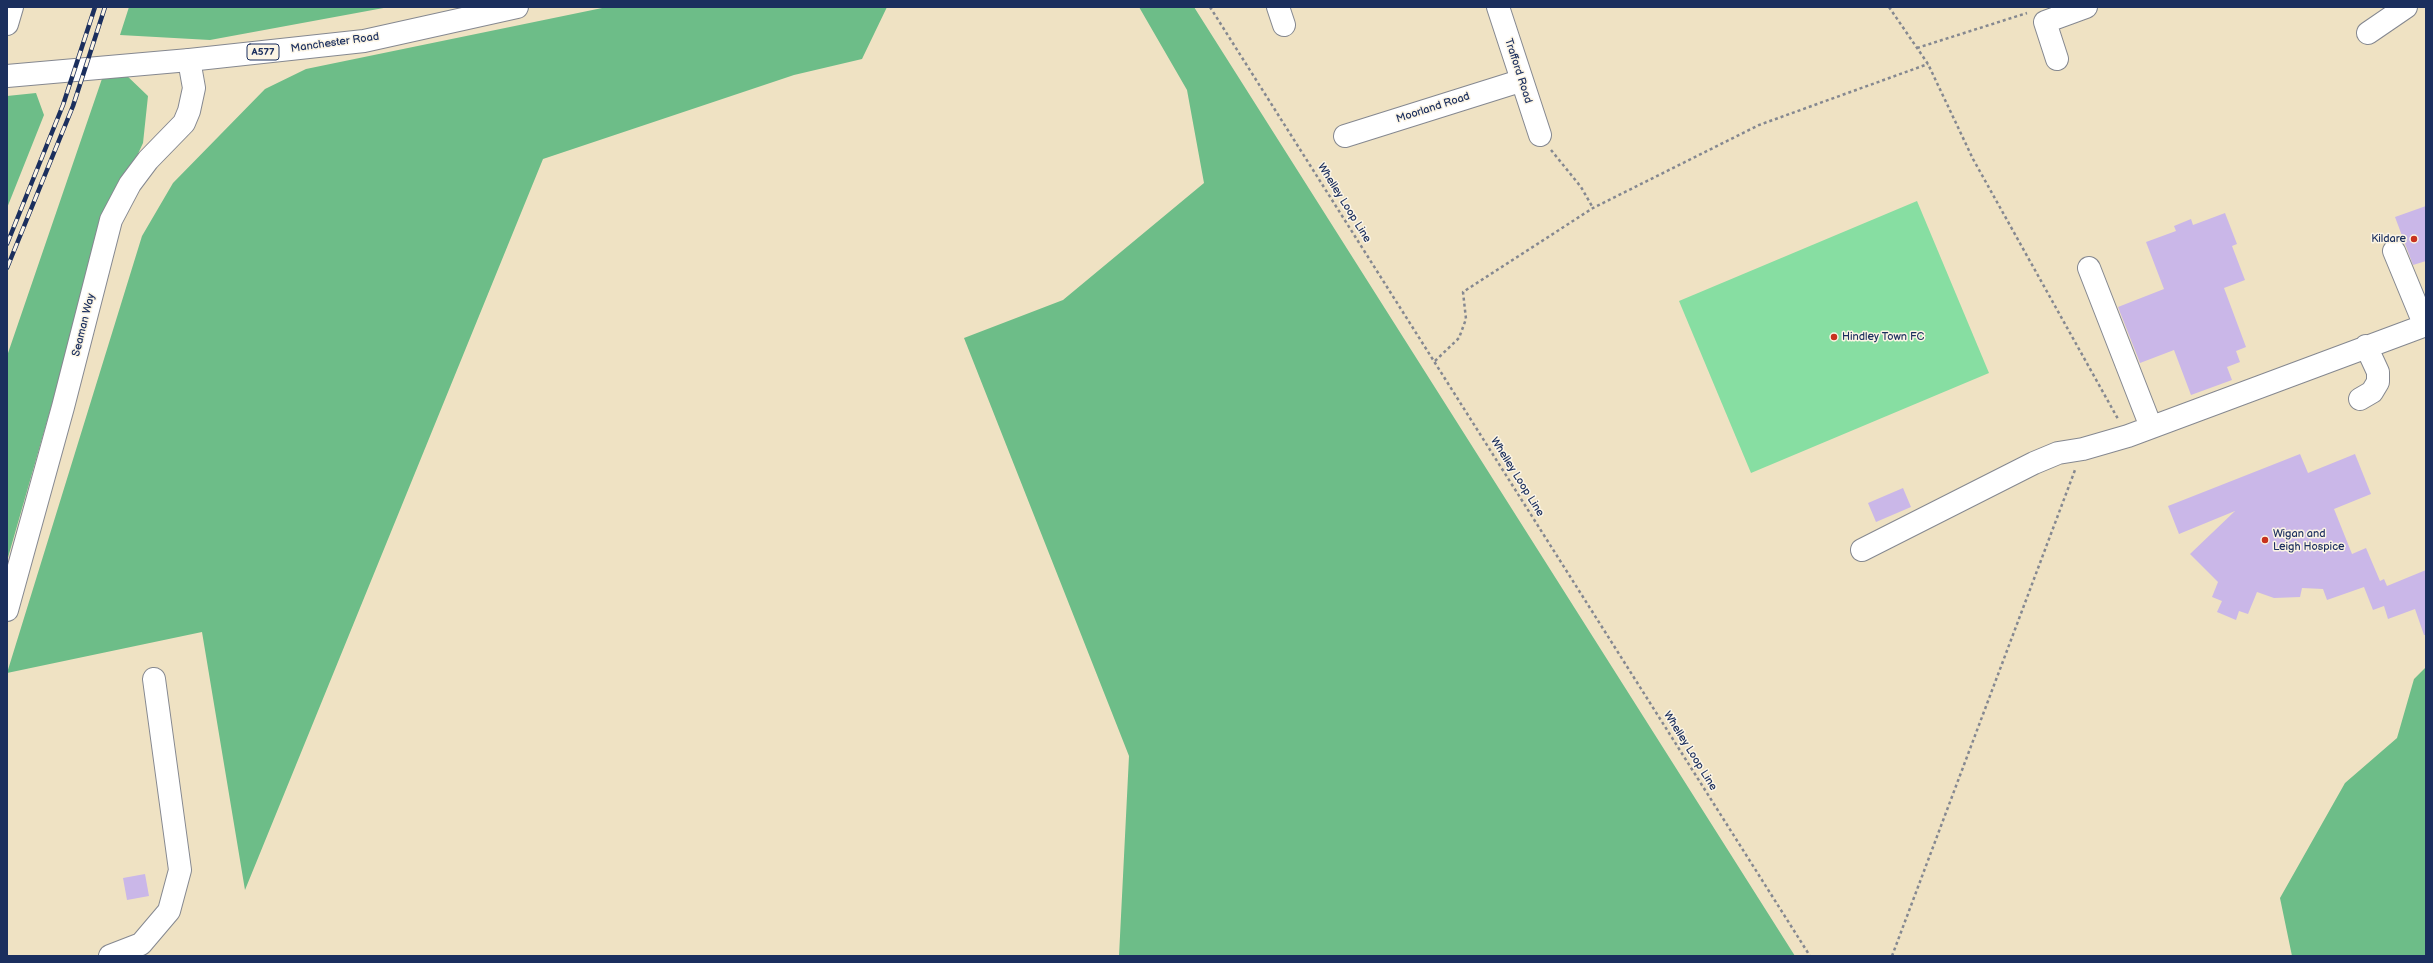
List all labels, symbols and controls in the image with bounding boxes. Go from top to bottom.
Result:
street label: Manchester Road [290,30,380,56]
street label: Trafford Road [1501,37,1535,105]
road number: A577 [247,44,279,60]
street label: Moorland Road [1395,90,1471,126]
street label: Whelley Loop Line [1314,161,1374,245]
place label: Kildare [2371,232,2406,246]
marker: Kildare [2409,234,2419,244]
street label: Seaman Way [70,292,98,358]
place label: Hindley Town FC [1842,330,1924,344]
marker: Hindley Town FC [1829,332,1839,342]
street label: Whelley Loop Line [1487,435,1547,519]
place label: Wigan and Leigh Hospice [2273,527,2345,553]
marker: Wigan and Leigh Hospice [2260,535,2270,545]
street label: Whelley Loop Line [1660,709,1720,793]

